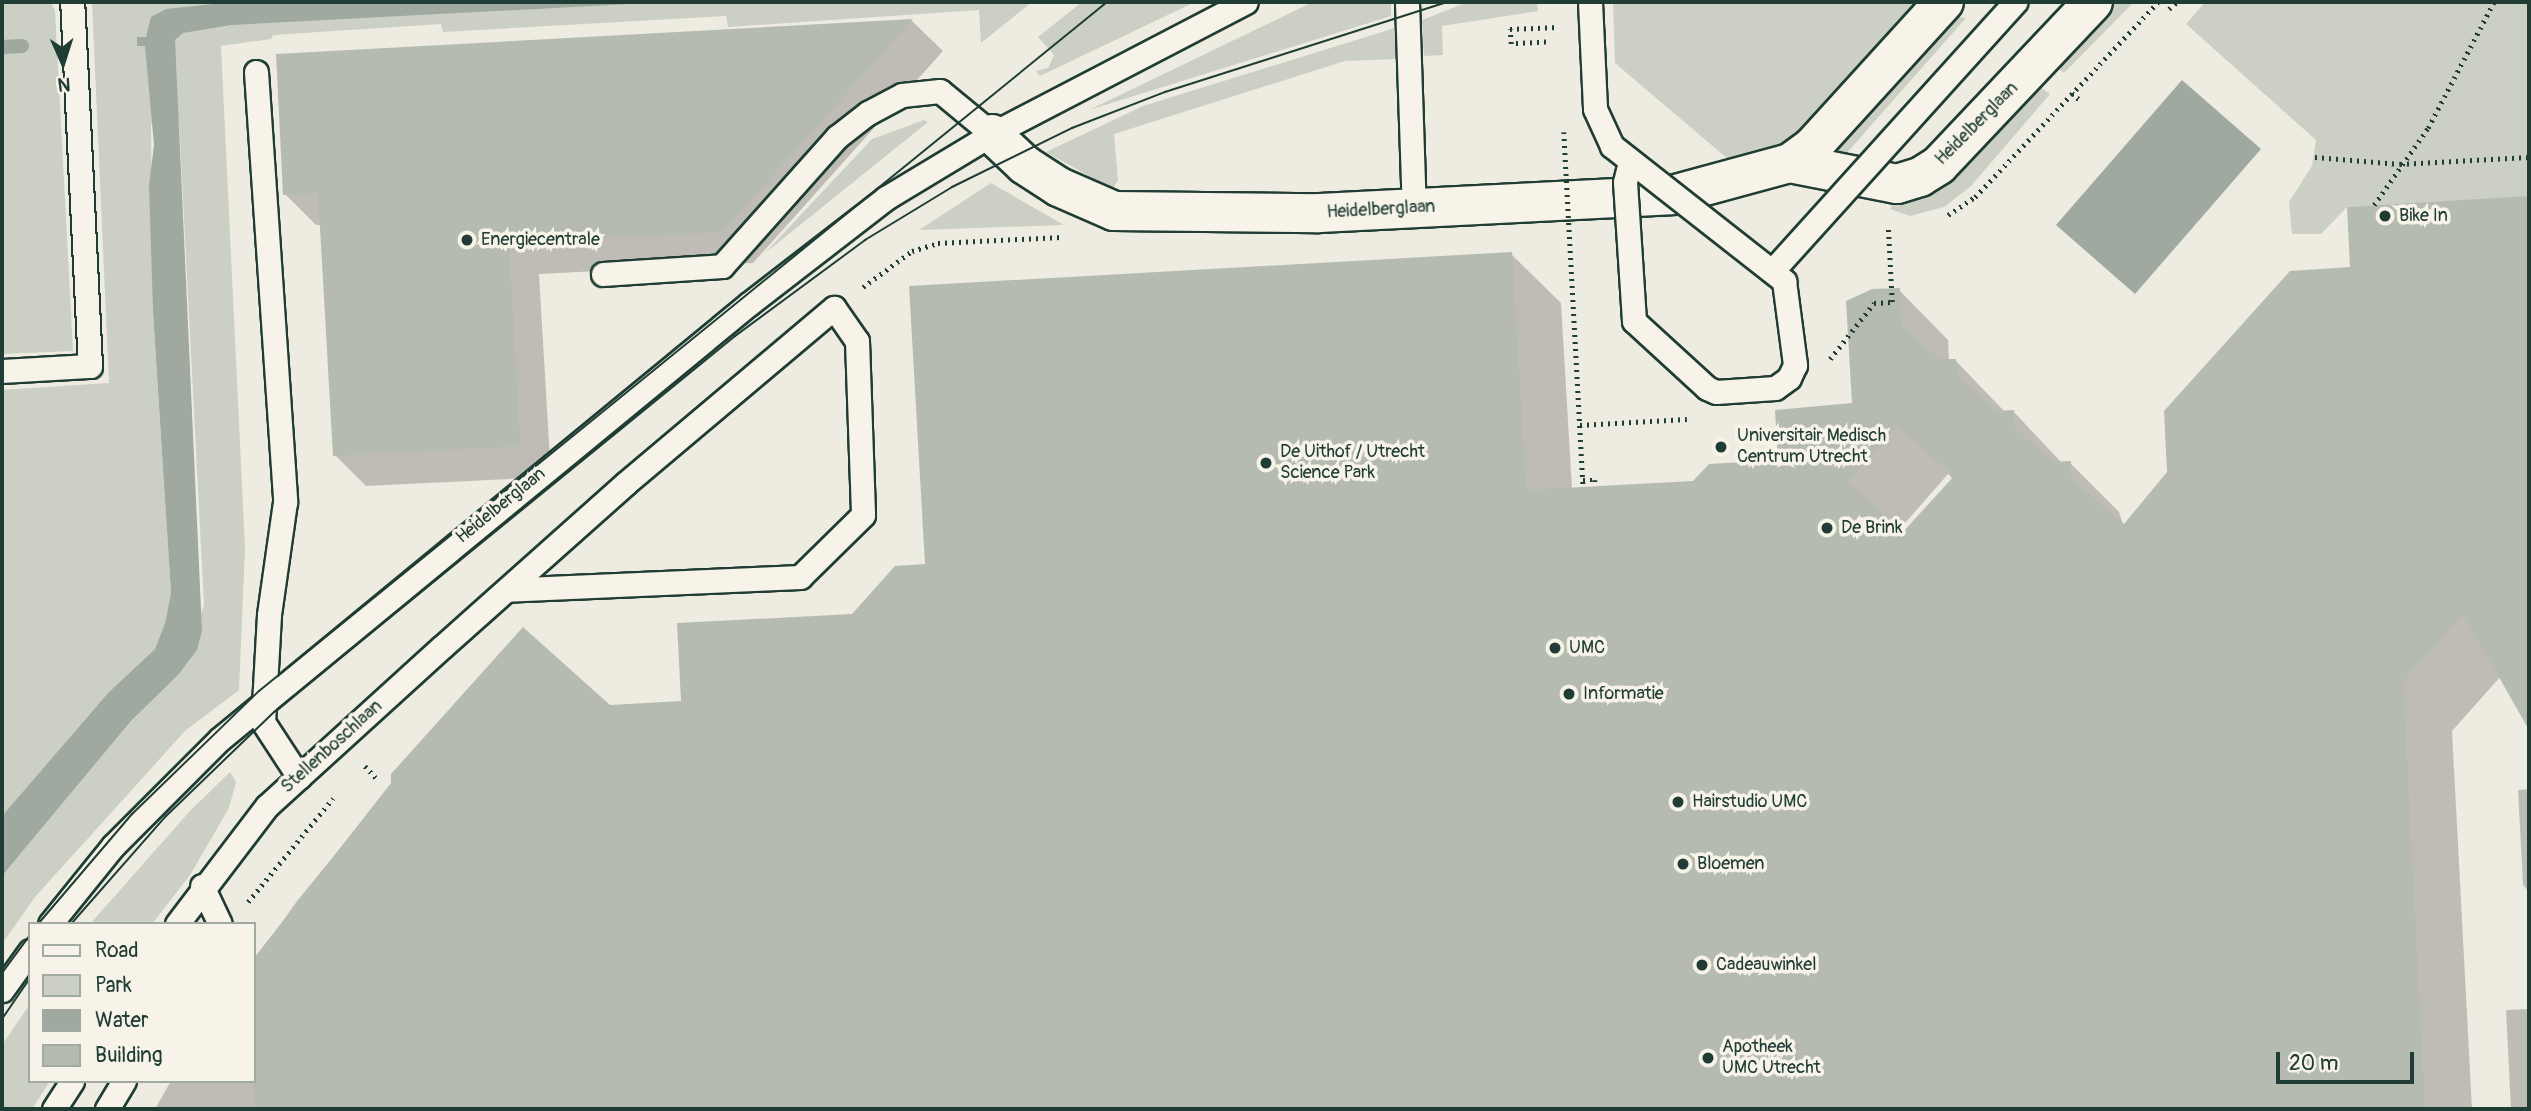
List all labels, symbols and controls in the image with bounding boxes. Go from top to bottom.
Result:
north arrow [28,28,98,98]
text: N [57,72,71,96]
street label: Heidelberglaan [1931,78,2023,170]
street label: Heidelberglaan [1326,196,1436,224]
place label: Bike In [2399,205,2448,227]
marker: Bike In [2377,208,2393,224]
place label: Energiecentrale [481,229,600,251]
marker: Energiecentrale [459,232,475,248]
place label: Universitair Medisch Centrum Utrecht [1737,426,1886,468]
marker: Universitair Medisch Centrum Utrecht [1711,437,1731,457]
place label: De Uithof / Utrecht Science Park [1280,442,1425,484]
marker: De Uithof / Utrecht Science Park [1258,455,1274,471]
street label: Heidelberglaan [452,463,550,549]
place label: De Brink [1841,517,1902,539]
marker: De Brink [1819,520,1835,536]
place label: UMC [1569,637,1605,659]
marker: UMC [1547,640,1563,656]
place label: Informatie [1583,683,1664,705]
marker: Informatie [1561,686,1577,702]
street label: Stellenboschlaan [277,696,387,798]
place label: Hairstudio UMC [1692,791,1807,813]
marker: Hairstudio UMC [1670,794,1686,810]
place label: Bloemen [1697,853,1765,875]
marker: Bloemen [1675,856,1691,872]
legend [28,922,256,1083]
text: Road [95,937,139,964]
place label: Cadeauwinkel [1716,954,1816,976]
marker: Cadeauwinkel [1694,957,1710,973]
text: Park [95,972,132,999]
text: Water [95,1007,148,1034]
place label: Apotheek UMC Utrecht [1722,1037,1821,1080]
scale bar [2279,1038,2417,1082]
text: Building [95,1042,162,1069]
marker: Apotheek UMC Utrecht [1700,1050,1716,1066]
text: 20 m [2289,1050,2338,1077]

